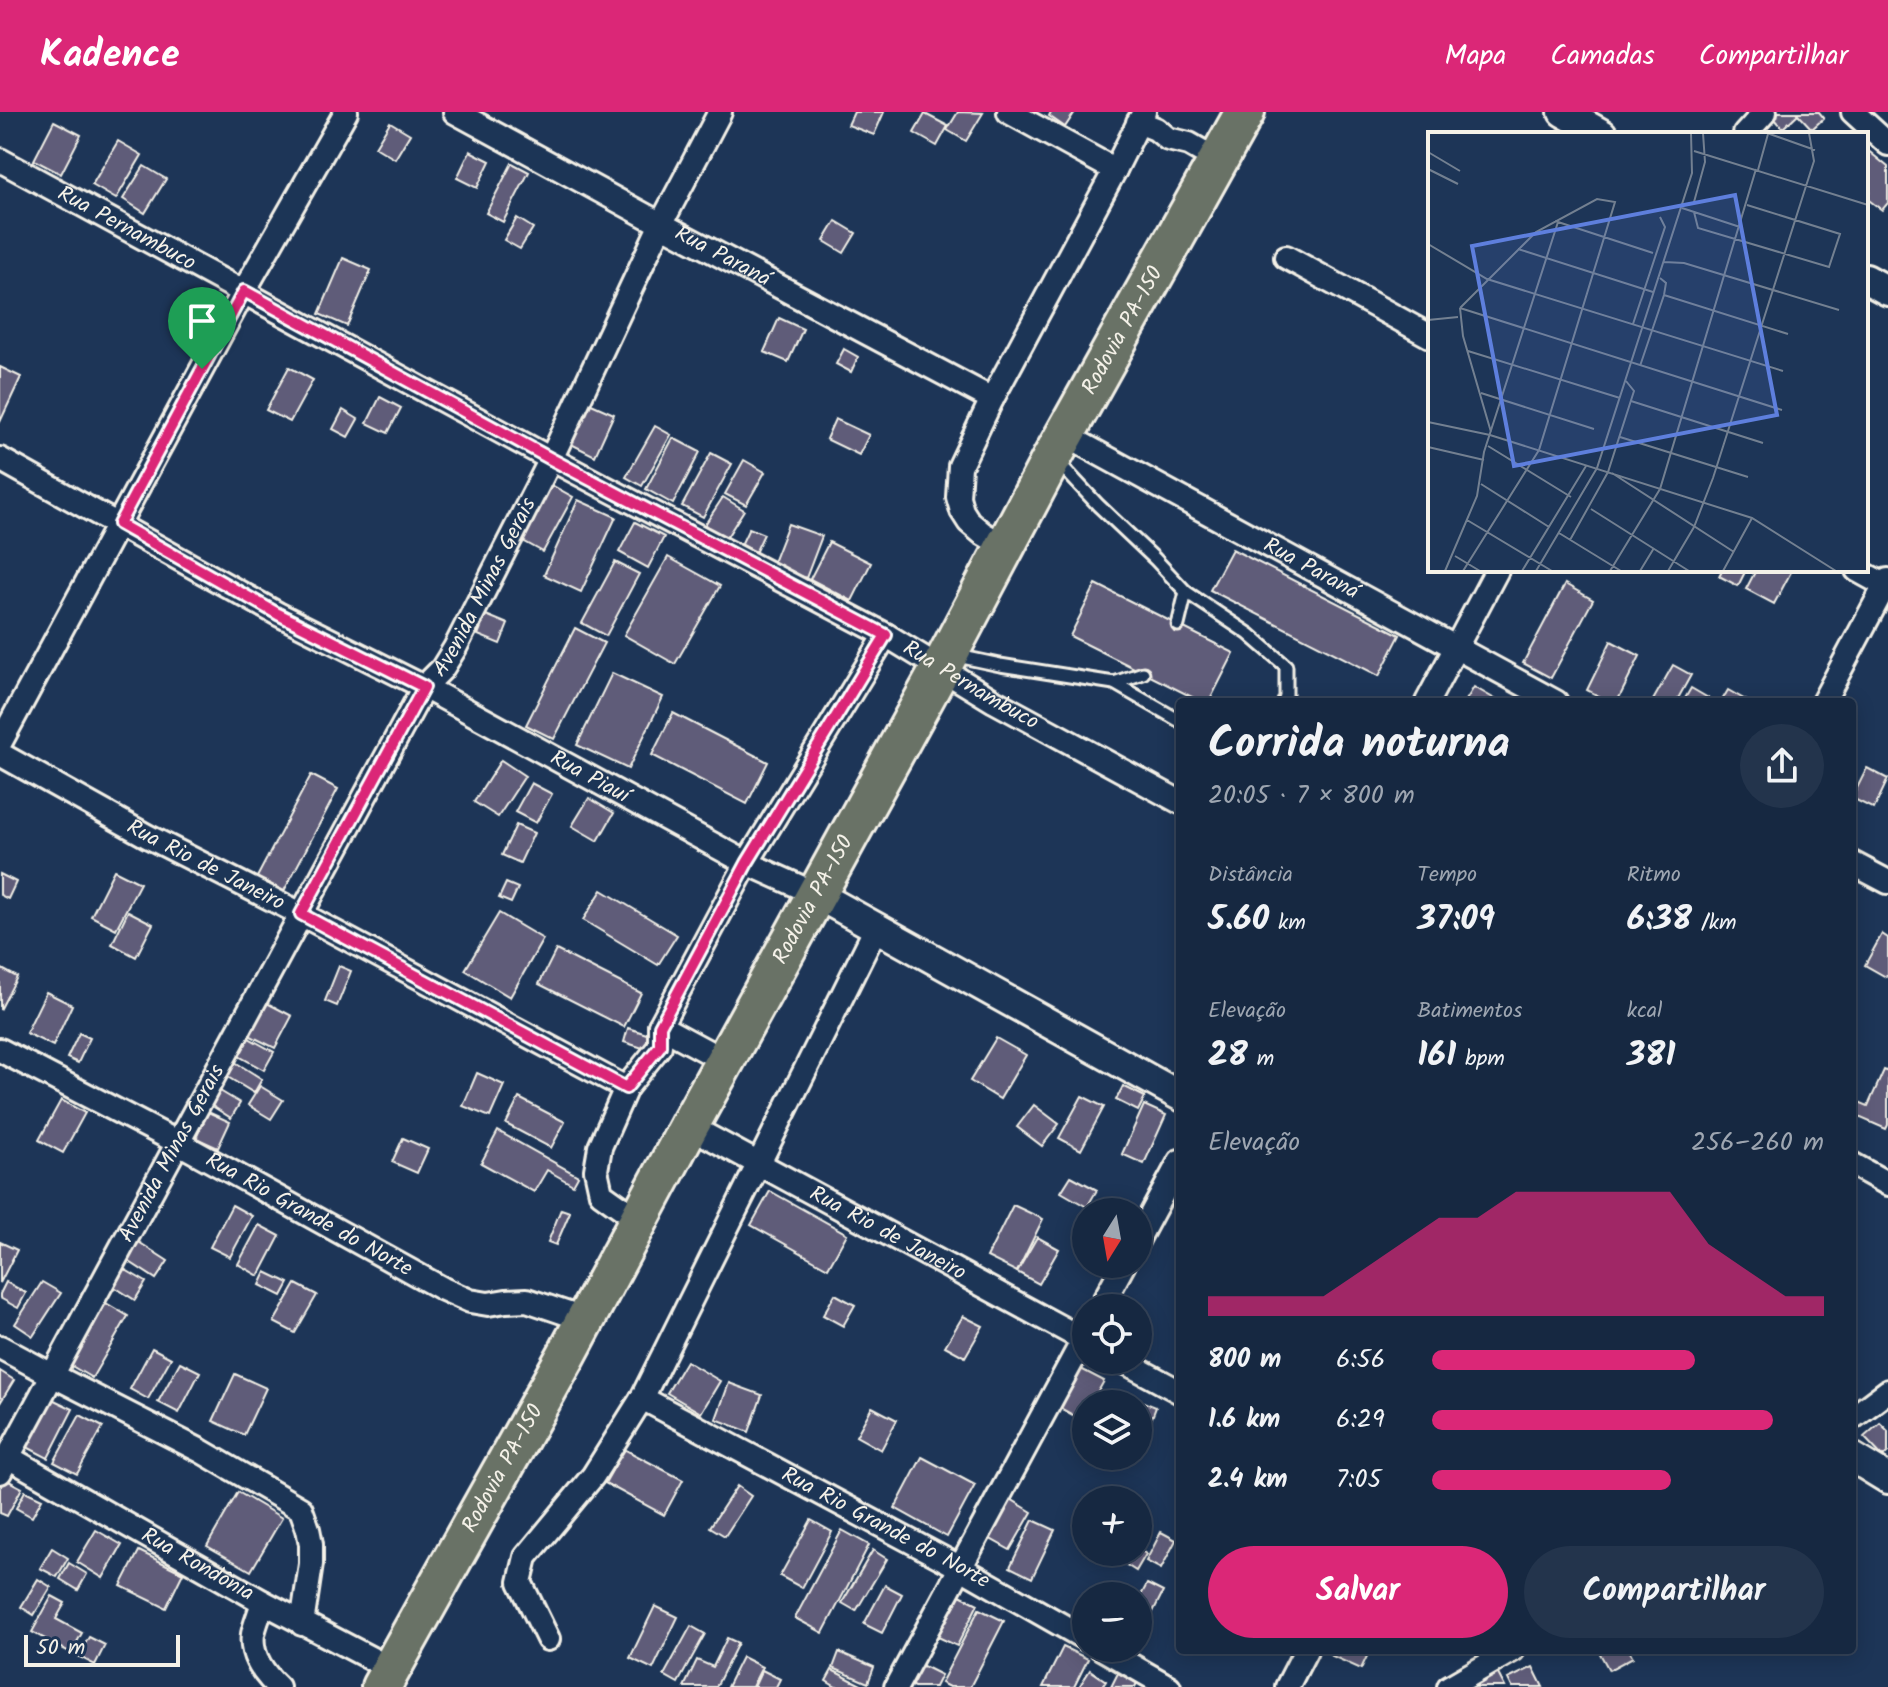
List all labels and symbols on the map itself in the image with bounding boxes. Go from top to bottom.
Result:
inset map [1428,132,1868,572]
street label: Rua Pernambuco [51,177,202,281]
street label: Rua Paraná [668,217,779,298]
street label: Rodovia PA-150 [1073,260,1173,402]
pin [168,287,236,369]
street label: Avenida Minas Gerais [425,491,546,686]
street label: Rua Paraná [1257,528,1368,610]
street label: Rua Pernambuco [896,632,1045,740]
street label: Rua Piauí [543,741,639,815]
street label: Rua Rio de Janeiro [120,810,291,921]
street label: Rodovia PA-150 [764,829,863,971]
street label: Avenida Minas Gerais [110,1057,235,1249]
street label: Rua Rio Grande do Norte [199,1143,419,1286]
street label: Rua Rio de Janeiro [803,1177,973,1290]
north arrow [1072,1198,1152,1278]
street label: Rodovia PA-150 [453,1398,553,1540]
street label: Rua Rio Grande do Norte [775,1458,996,1598]
street label: Rua Rondônia [134,1519,261,1611]
scale bar [24,1631,180,1667]

